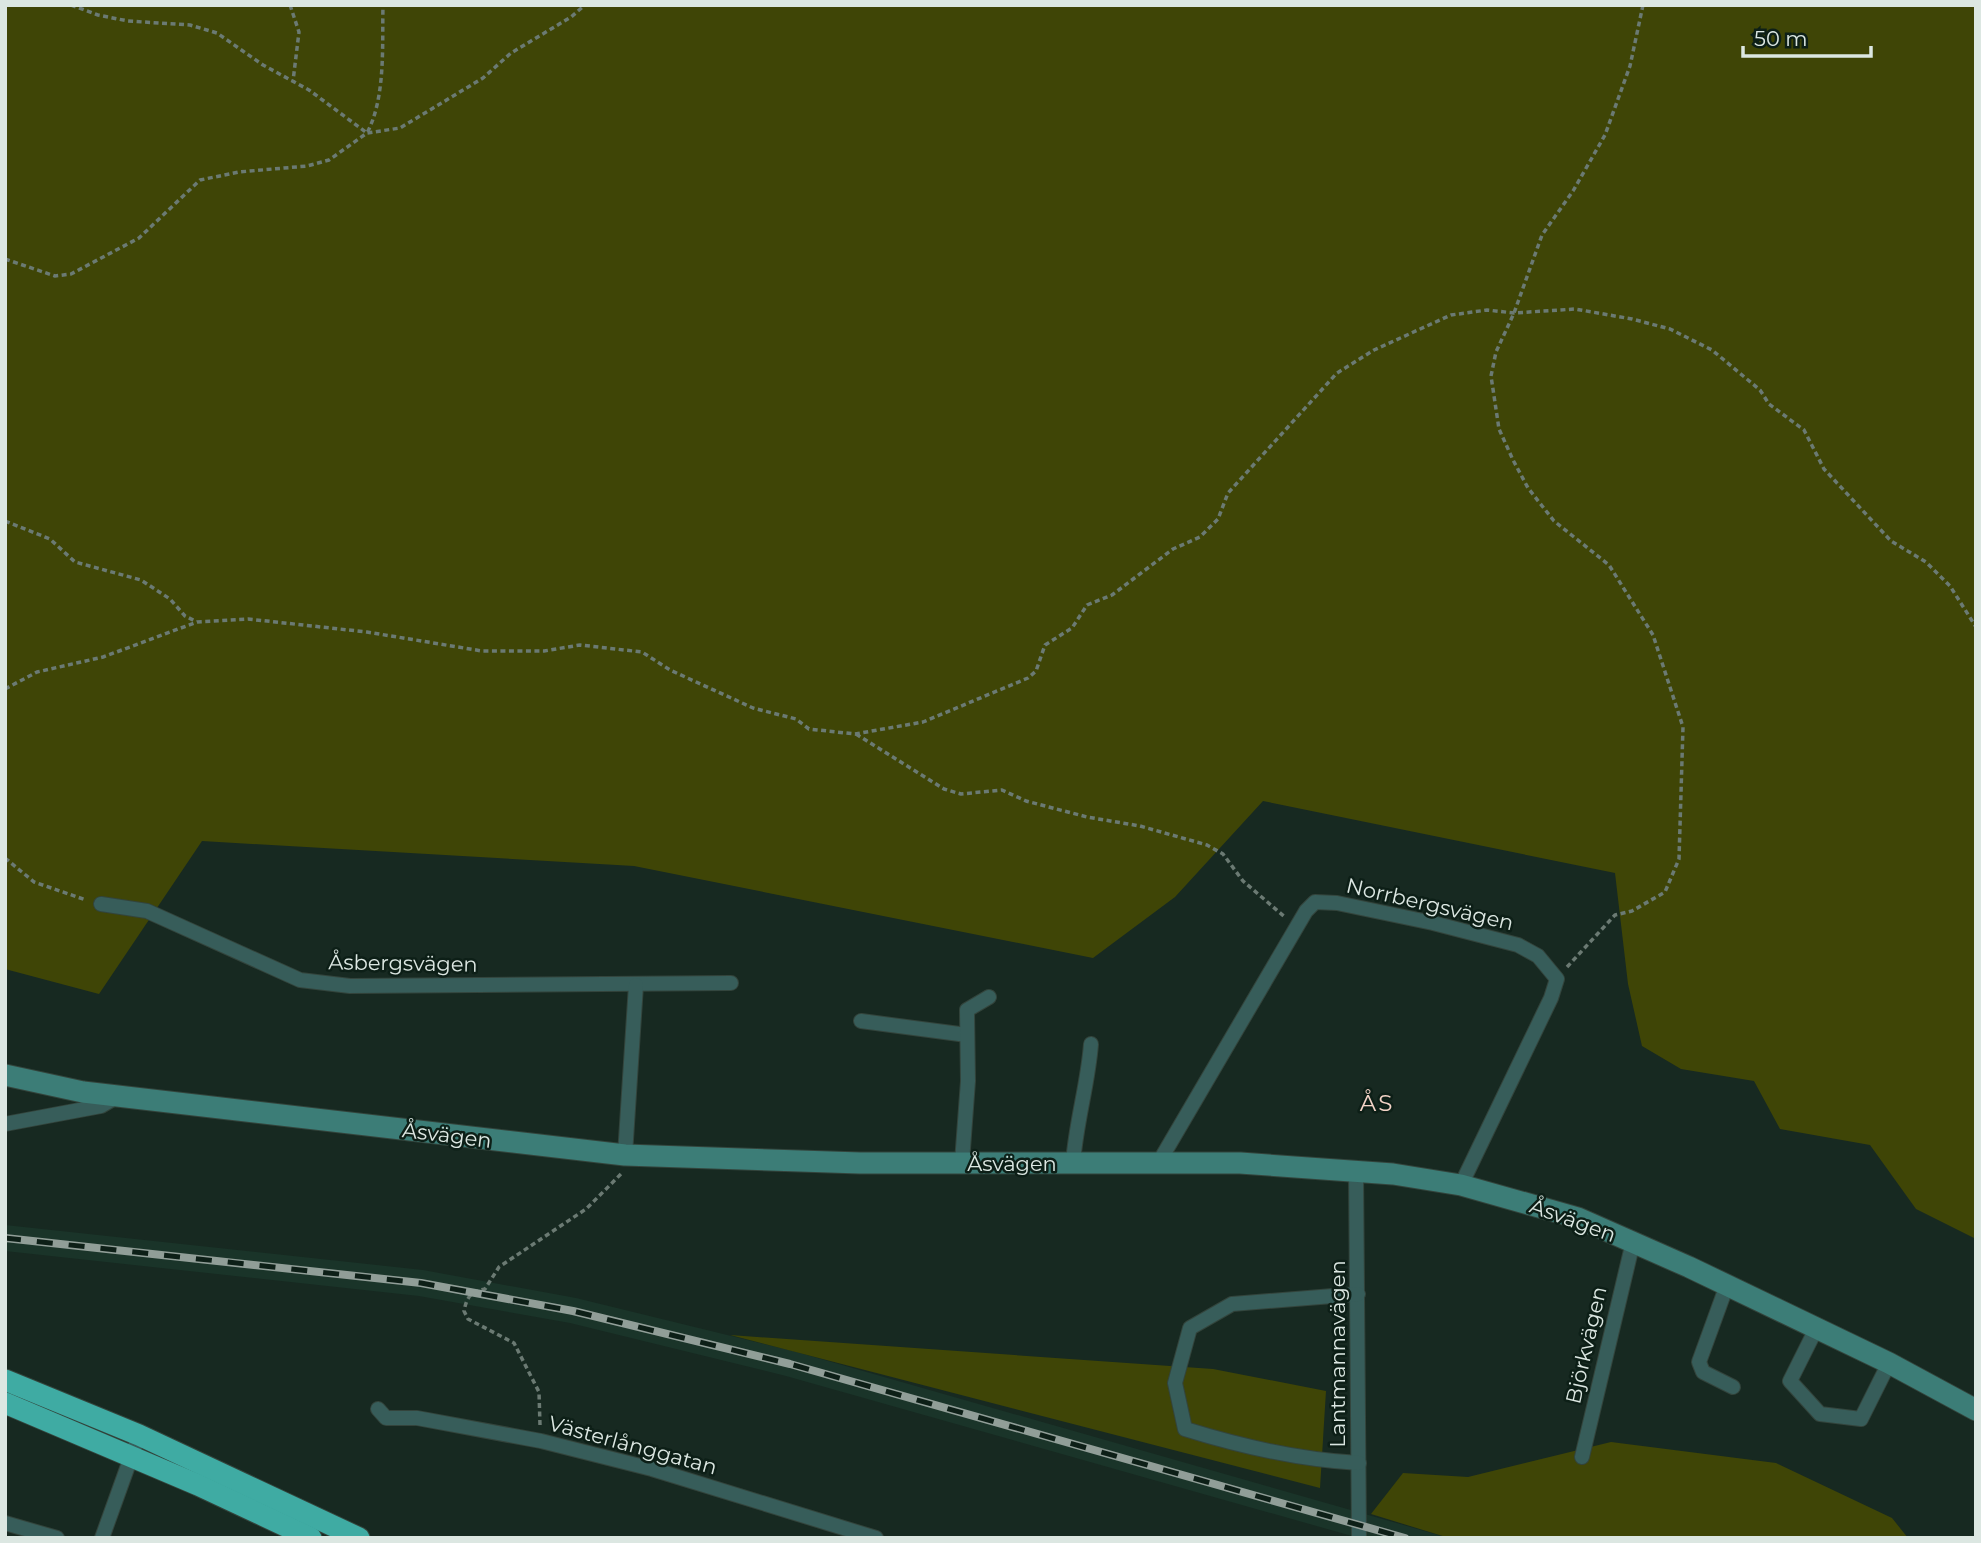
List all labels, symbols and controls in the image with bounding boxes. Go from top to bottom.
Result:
scale bar [1743,14,1871,58]
text: 50 m [1754,26,1808,51]
street label: Norrbergsvägen [1344,873,1516,935]
street label: Åsbergsvägen [328,949,478,977]
district label: ÅS [1360,1089,1394,1117]
street label: Åsvägen [401,1117,493,1153]
street label: Åsvägen [967,1151,1057,1176]
street label: Åsvägen [1527,1193,1619,1247]
street label: Lantmannavägen [1325,1260,1350,1448]
street label: Björkvägen [1560,1284,1612,1406]
street label: Västerlånggatan [546,1410,720,1480]

